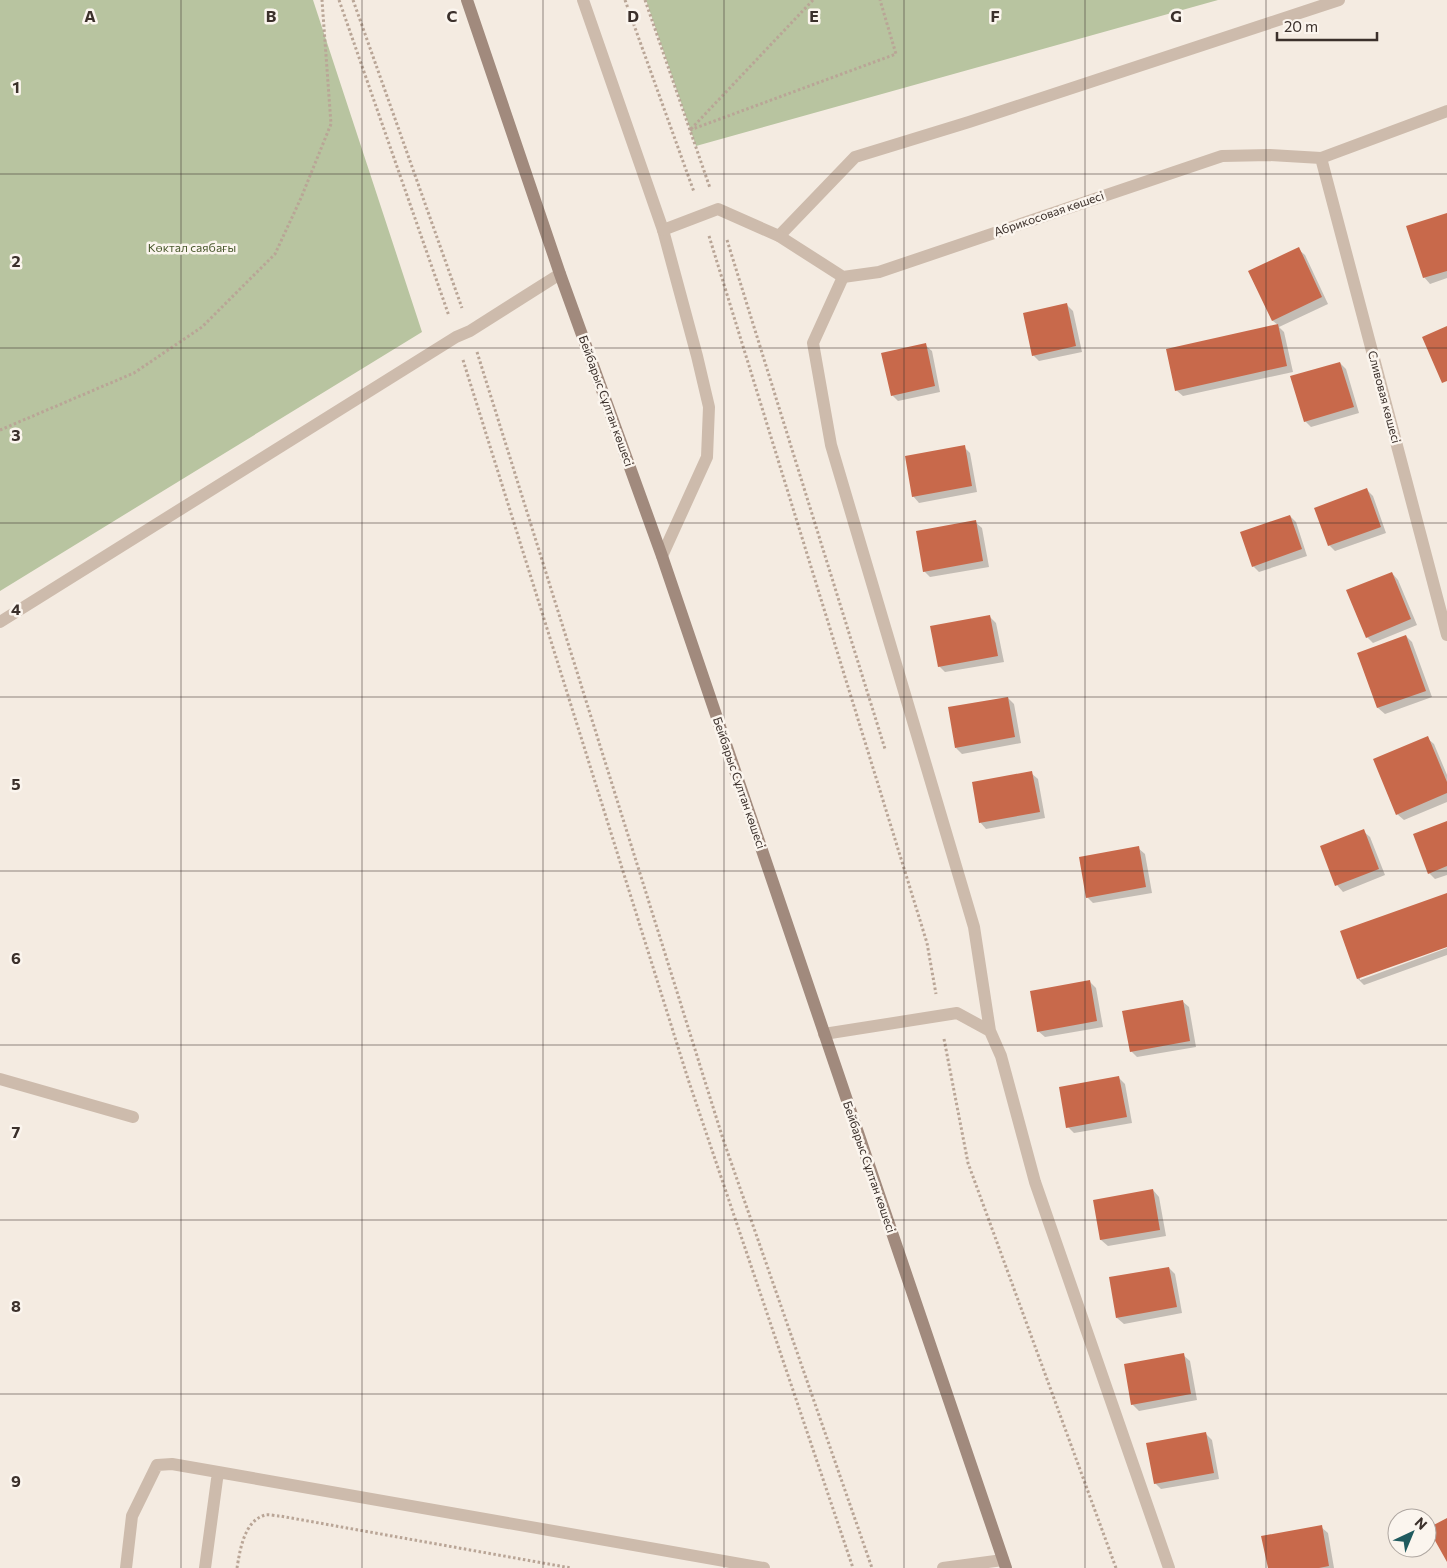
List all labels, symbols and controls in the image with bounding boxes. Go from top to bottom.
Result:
text: A [84,6,96,25]
text: B [266,6,277,25]
text: C [447,6,458,25]
text: D [627,6,639,25]
text: E [809,6,819,25]
text: F [990,6,1000,25]
text: G [1170,6,1182,25]
scale bar [1277,10,1377,42]
text: 20 m [1284,17,1318,35]
text: 1 [12,77,20,96]
street label: Абрикосовая көшесі [992,188,1106,238]
park label: Көктал саябағы [148,240,236,254]
text: 2 [11,251,21,270]
street label: Бейбарыс Сұлтан көшесі [577,333,637,468]
street label: Сливовая көшесі [1366,349,1404,445]
text: 3 [11,425,21,444]
text: 4 [11,599,21,618]
street label: Бейбарыс Сұлтан көшесі [711,715,769,850]
text: 5 [11,774,21,793]
text: 6 [11,948,21,967]
street label: Бейбарыс Сұлтан көшесі [841,1099,899,1234]
text: 7 [12,1122,21,1141]
text: 8 [11,1296,21,1315]
text: 9 [11,1471,21,1490]
north arrow [1387,1508,1437,1558]
text: N [1412,1514,1431,1533]

